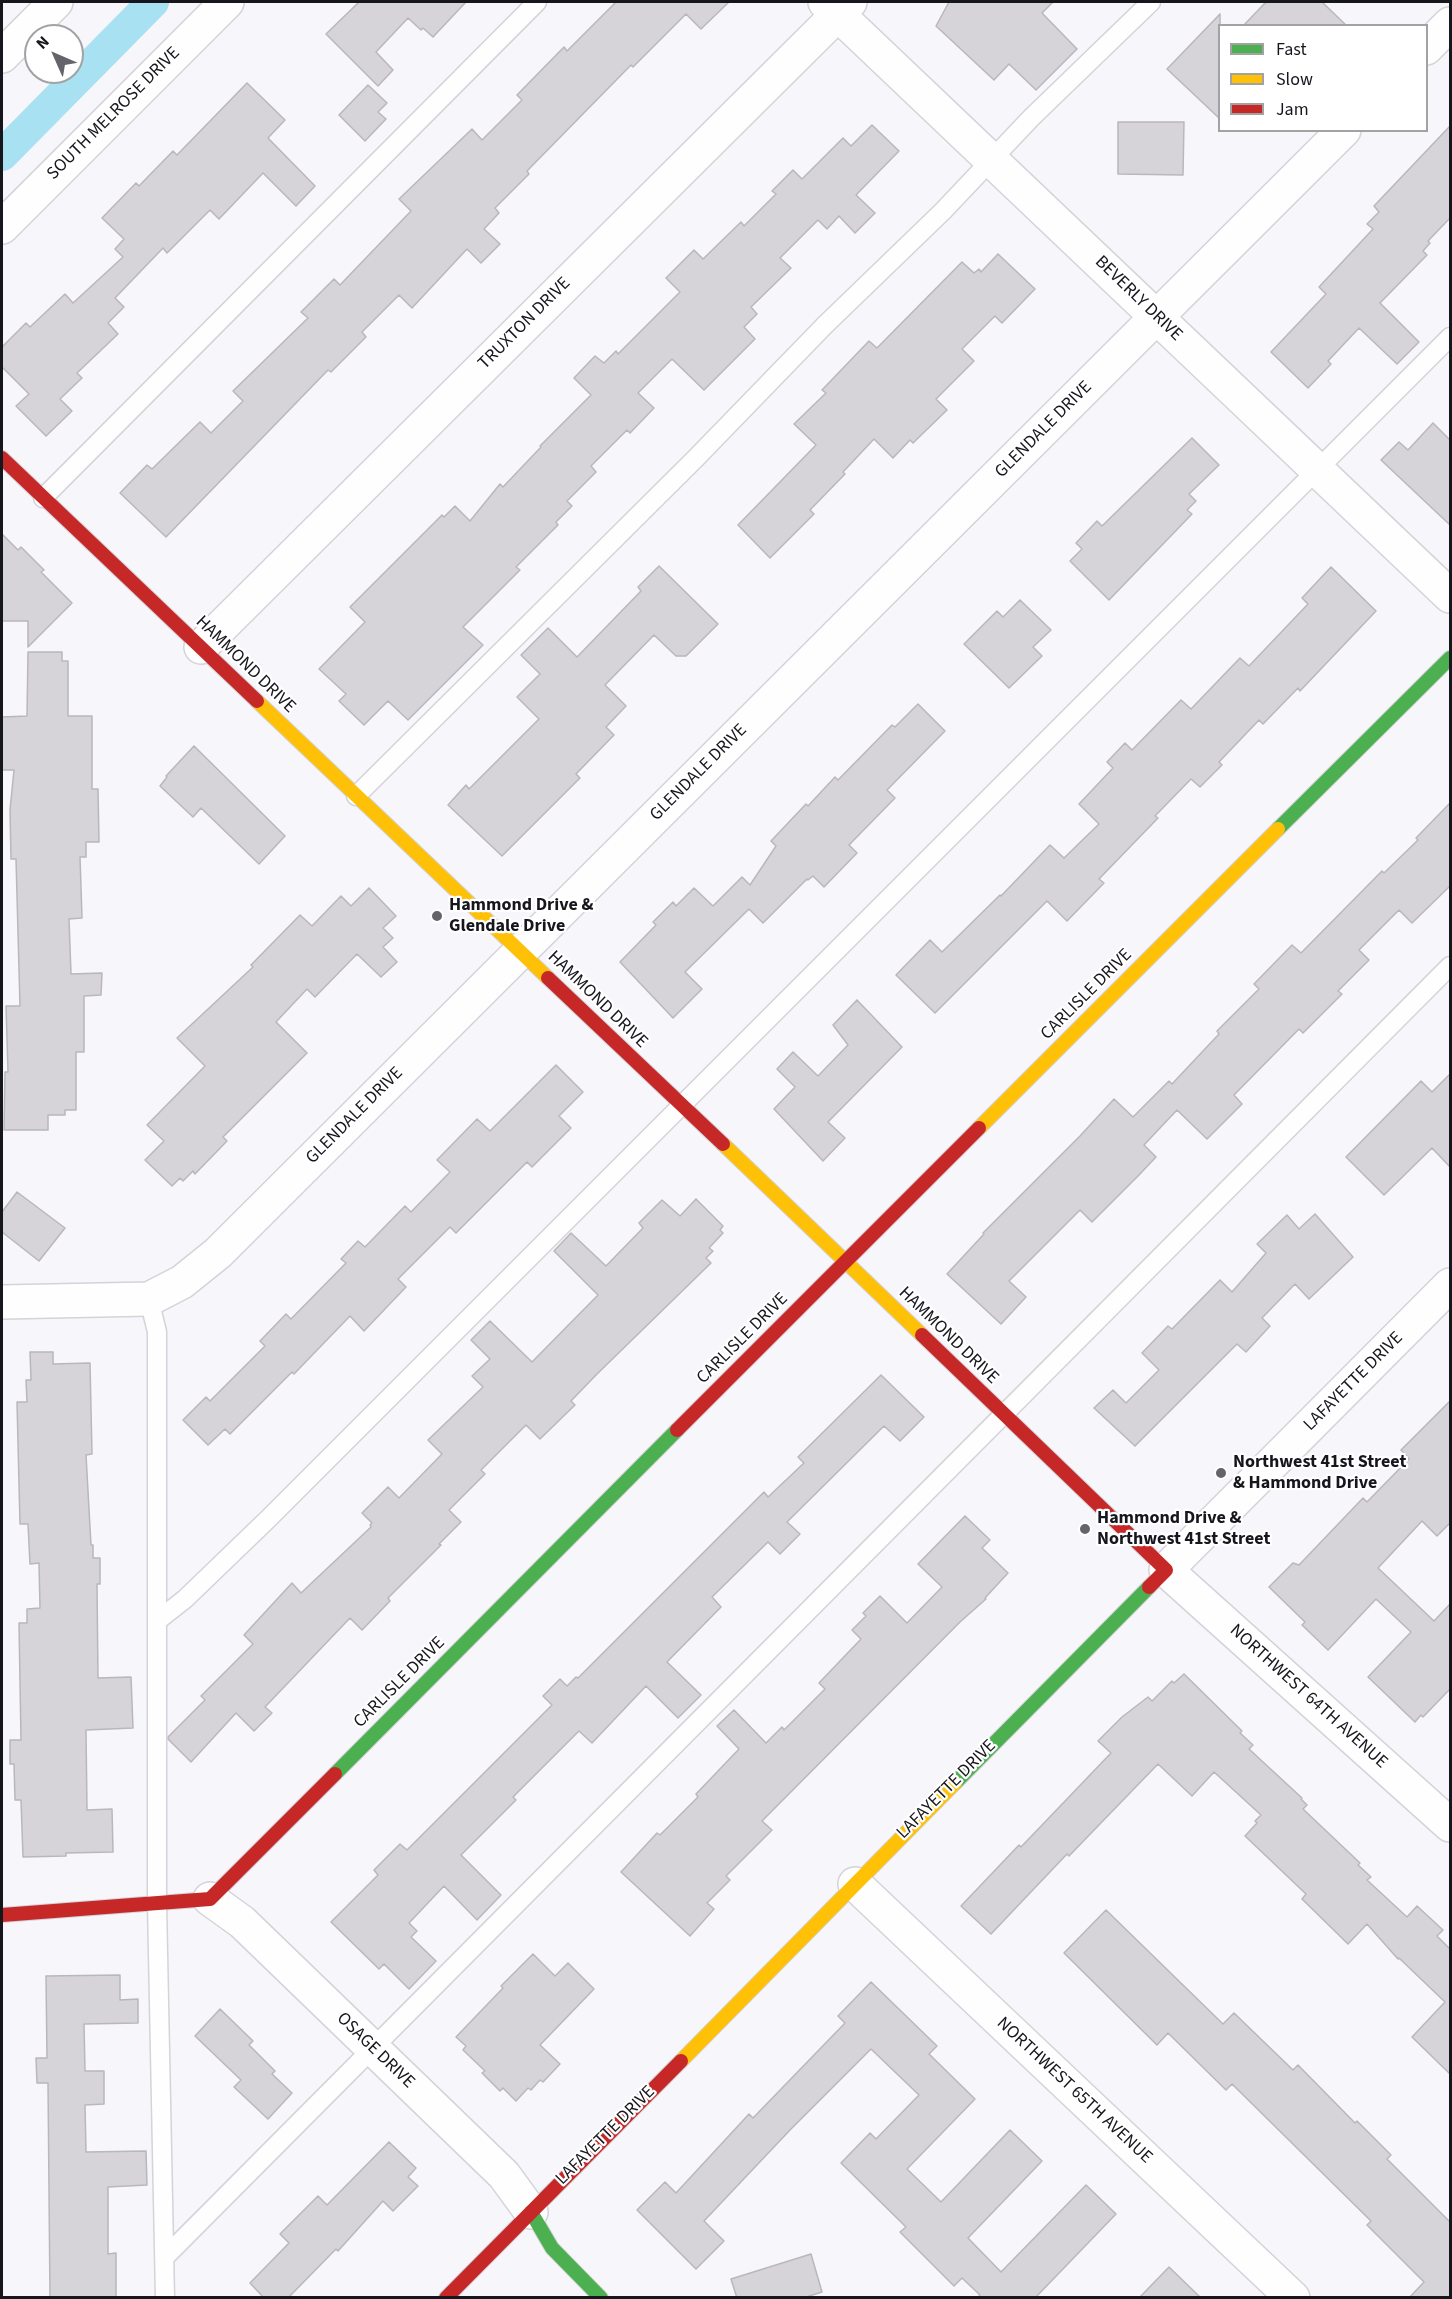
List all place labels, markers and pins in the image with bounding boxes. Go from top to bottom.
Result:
place label: Hammond Drive & Glendale Drive [449,895,593,938]
marker: Hammond Drive & Glendale Drive [430,909,444,923]
place label: Northwest 41st Street & Hammond Drive [1233,1452,1406,1494]
marker: Northwest 41st Street & Hammond Drive [1214,1466,1228,1480]
place label: Hammond Drive & Northwest 41st Street [1097,1508,1270,1550]
marker: Hammond Drive & Northwest 41st Street [1078,1522,1092,1536]

